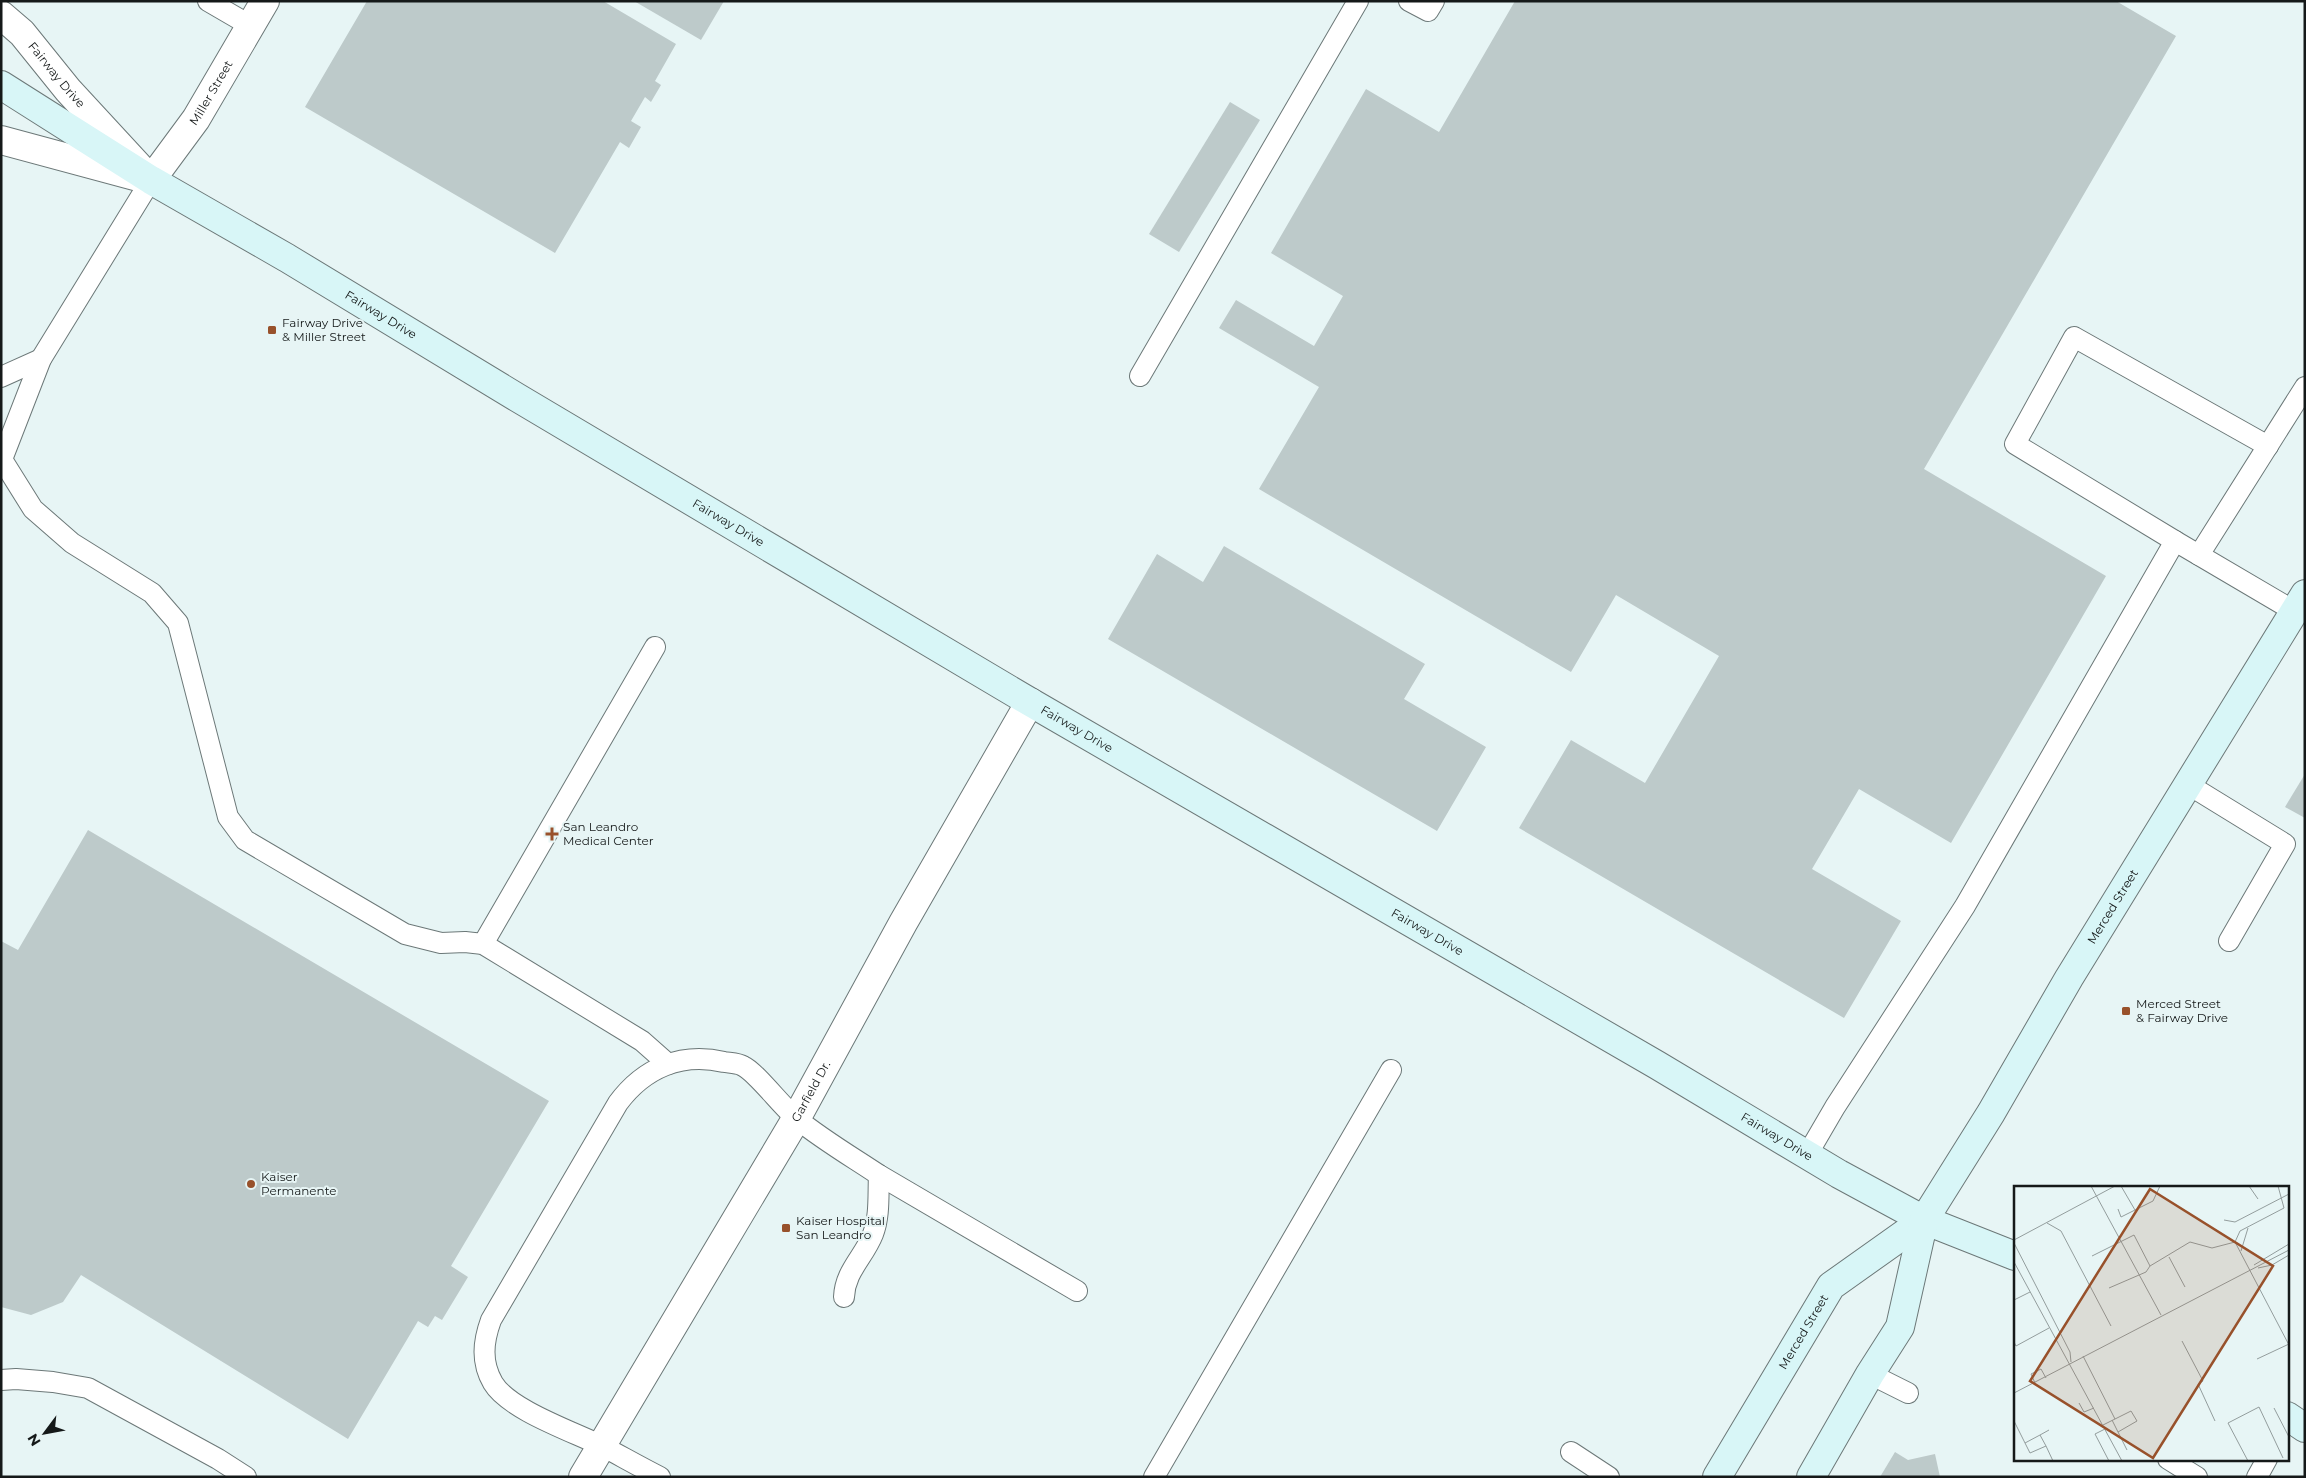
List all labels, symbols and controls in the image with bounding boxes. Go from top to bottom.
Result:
street label: Fairway Drive [25,39,89,111]
street label: Miller Street [186,57,236,128]
street label: Fairway Drive [343,287,420,342]
place label: Fairway Drive & Miller Street [282,315,366,344]
marker: Fairway Drive & Miller Street [266,324,278,336]
street label: Fairway Drive [690,495,767,550]
street label: Fairway Drive [1038,702,1116,755]
place label: San Leandro Medical Center [563,819,654,848]
marker: San Leandro Medical Center [545,827,559,841]
street label: Merced Street [2084,866,2141,947]
street label: Fairway Drive [1389,905,1466,958]
place label: Merced Street & Fairway Drive [2136,996,2228,1025]
marker: Merced Street & Fairway Drive [2120,1005,2132,1017]
street label: Garfield Dr. [788,1058,833,1124]
street label: Fairway Drive [1738,1109,1816,1164]
place label: Kaiser Permanente [261,1169,337,1198]
marker: Kaiser Permanente [245,1178,257,1190]
inset map [2014,1186,2288,1460]
place label: Kaiser Hospital San Leandro [796,1213,885,1242]
marker: Kaiser Hospital San Leandro [780,1222,792,1234]
street label: Merced Street [1775,1291,1831,1372]
north arrow [20,1408,70,1458]
text: N [23,1430,45,1449]

